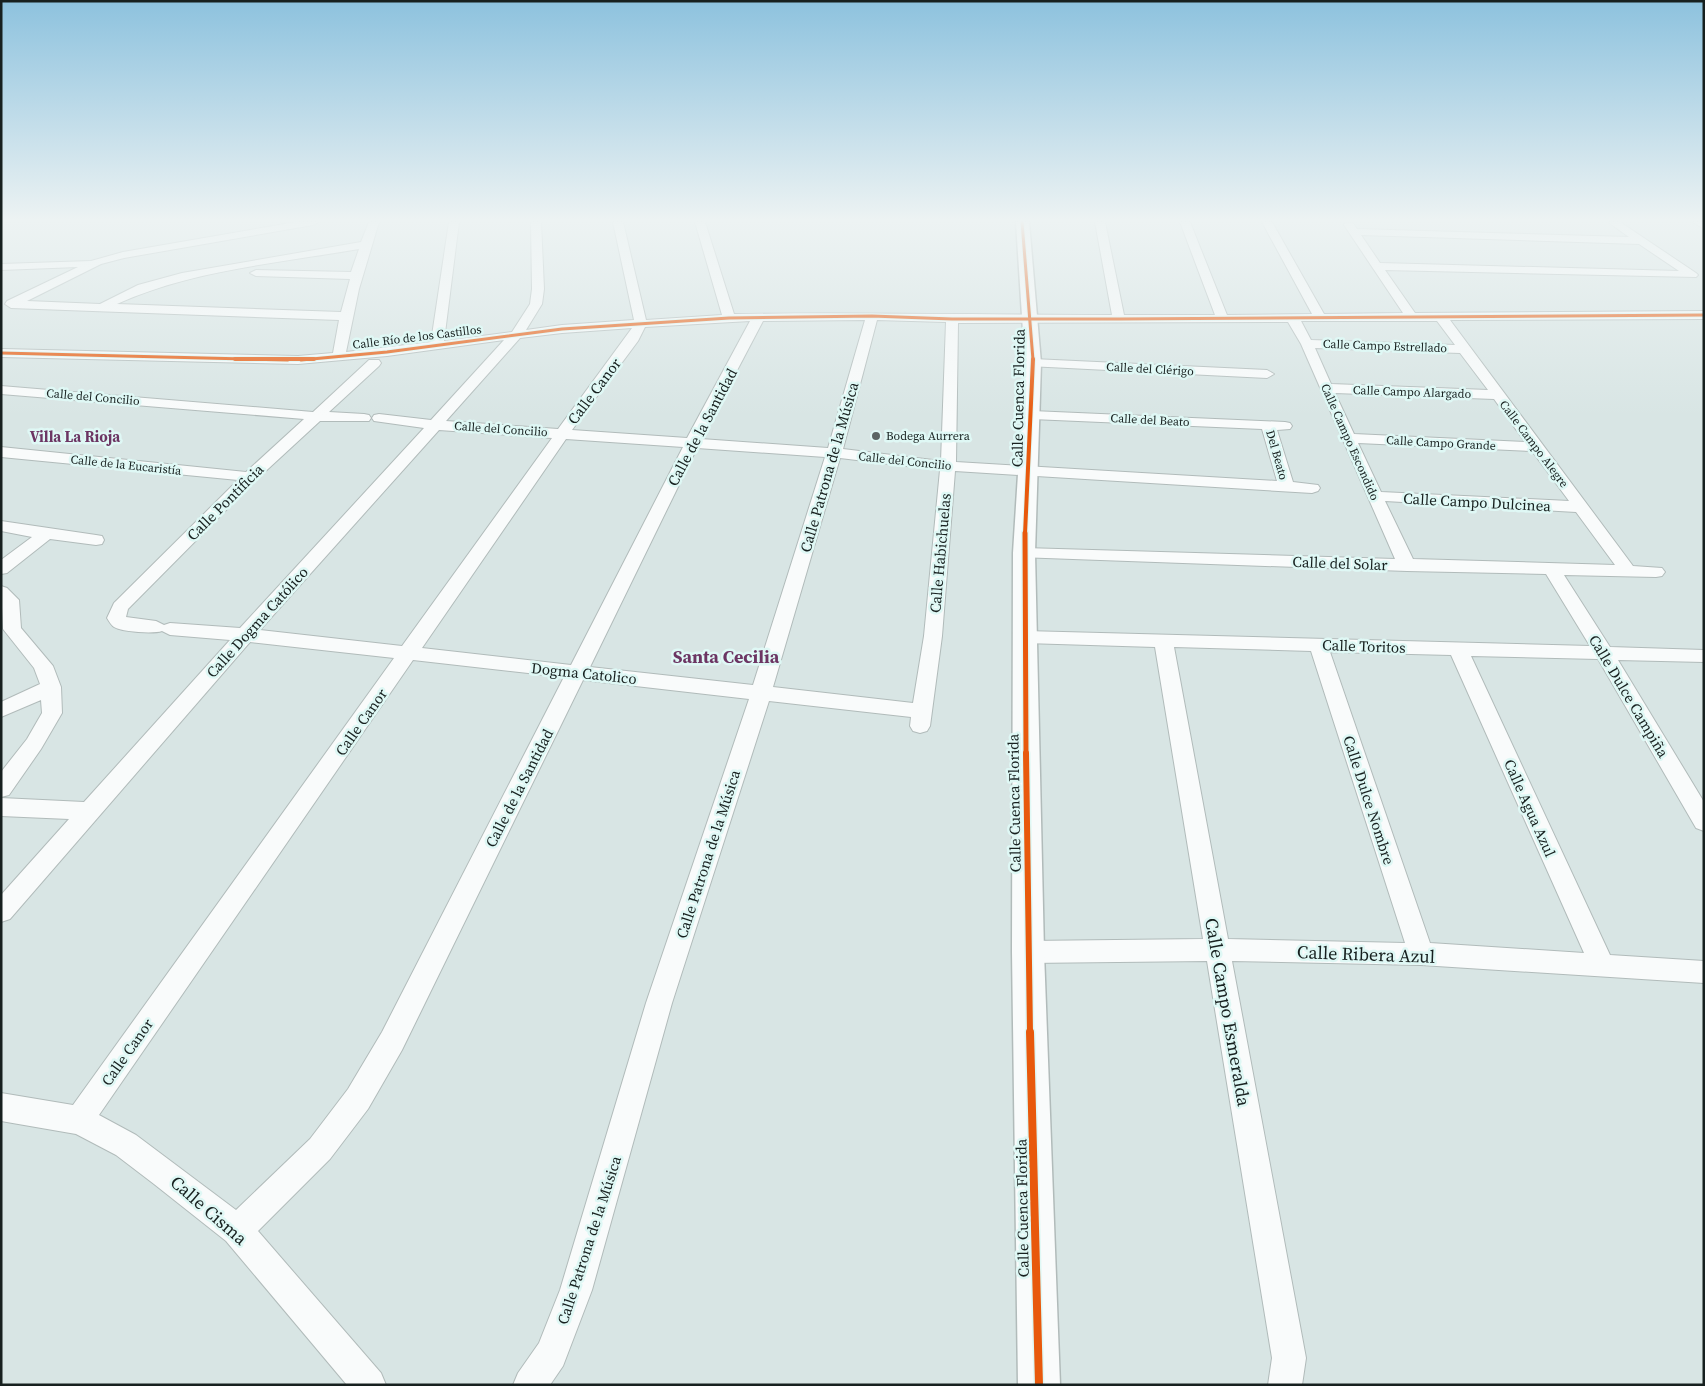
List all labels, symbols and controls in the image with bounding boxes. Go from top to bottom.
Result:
street label: Calle Río de los Castillos [352,321,482,353]
street label: Calle Cuenca Florida [1006,328,1030,467]
street label: Calle Campo Estrellado [1323,336,1448,356]
street label: Calle Canor [562,353,626,428]
street label: Calle del Clérigo [1106,359,1195,379]
street label: Calle de la Santidad [662,364,742,489]
street label: Calle Patrona de la Música [795,379,863,555]
street label: Calle Campo Escondido [1317,381,1383,503]
street label: Calle Campo Alargado [1353,382,1472,402]
street label: Calle del Concilio [46,385,141,409]
street label: Calle Campo Alegre [1496,397,1572,491]
street label: Calle del Beato [1110,410,1190,430]
street label: Calle del Concilio [454,418,549,440]
district label: Villa La Rioja [30,426,121,447]
place label: Bodega Aurrera [886,428,971,444]
street label: Del Beato [1262,428,1292,482]
marker: Bodega Aurrera [870,430,882,442]
street label: Calle Campo Grande [1386,432,1496,454]
street label: Calle del Concilio [858,448,953,474]
street label: Calle de la Eucaristía [70,451,183,479]
street label: Calle Pontificia [182,459,268,545]
street label: Calle Campo Dulcinea [1403,488,1552,516]
street label: Calle Habichuelas [924,492,956,614]
street label: Calle del Solar [1292,551,1389,575]
street label: Calle Dogma Católico [201,562,313,682]
street label: Calle Dulce Campiña [1584,631,1674,762]
street label: Calle Toritos [1322,634,1406,658]
district label: Santa Cecilia [673,644,780,669]
street label: Dogma Catolico [530,657,638,689]
street label: Calle Canor [330,684,392,760]
street label: Calle de la Santidad [480,725,558,851]
street label: Calle Cuenca Florida [1002,733,1026,872]
street label: Calle Dulce Nombre [1338,733,1400,868]
street label: Calle Agua Azul [1499,756,1561,861]
street label: Calle Patrona de la Música [671,767,745,941]
street label: Calle Campo Esmeralda [1199,916,1257,1109]
street label: Calle Ribera Azul [1297,939,1435,969]
street label: Calle Canor [96,1014,158,1090]
street label: Calle Cuenca Florida [1010,1138,1034,1277]
street label: Calle Patrona de la Música [552,1153,626,1327]
street label: Calle Cisma [165,1170,254,1251]

